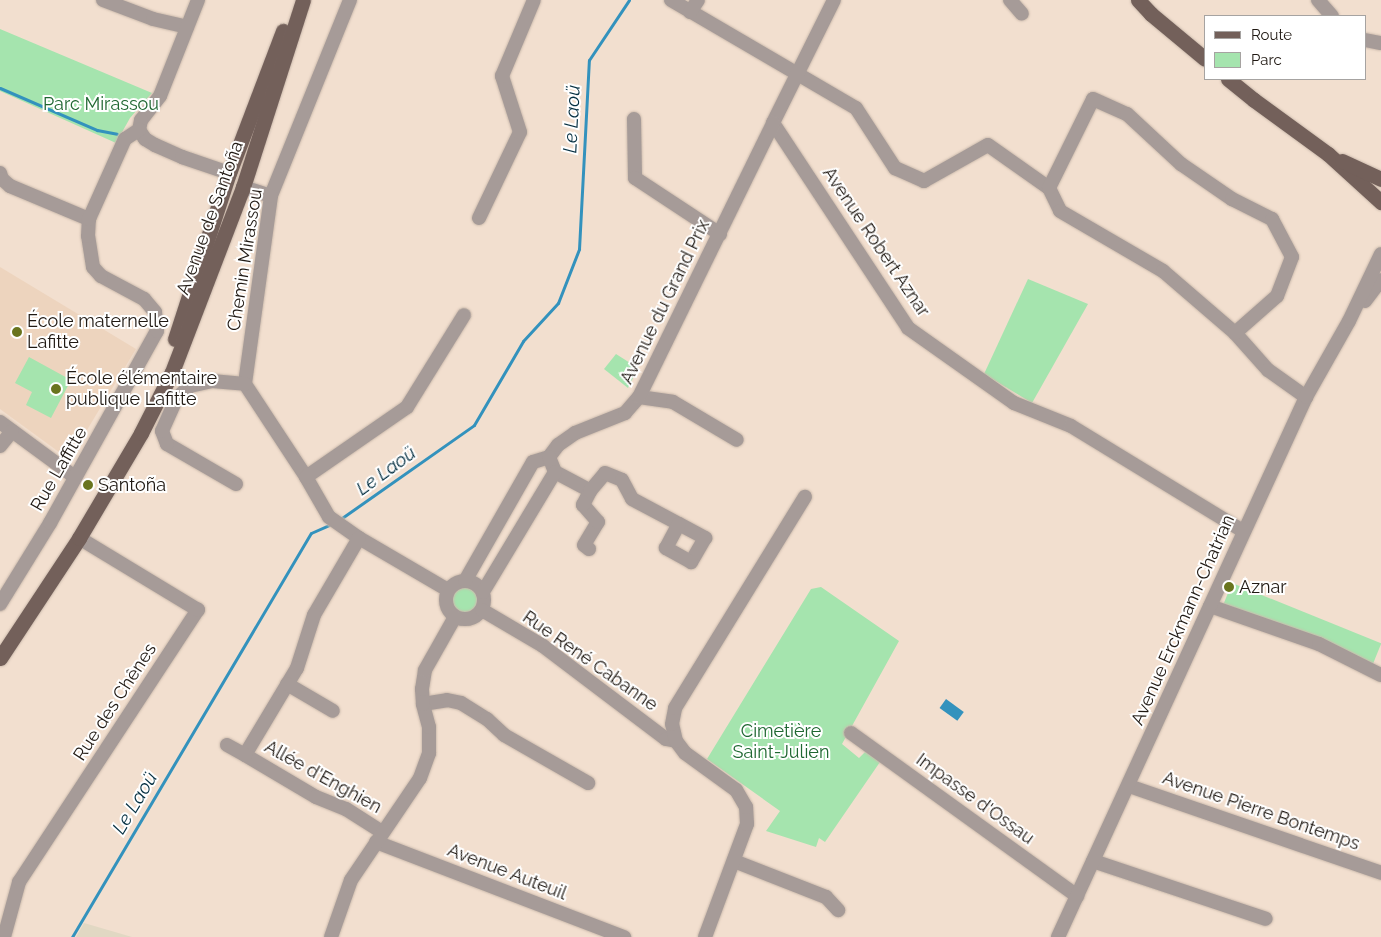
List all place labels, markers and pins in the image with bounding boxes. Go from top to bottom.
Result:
place label: École maternelle Lafitte [27,311,169,354]
marker: École maternelle Lafitte [11,326,23,338]
place label: École élémentaire publique Lafitte [66,368,217,410]
marker: École élémentaire publique Lafitte [50,383,62,395]
place label: Santoña [98,474,166,496]
marker: Santoña [82,479,94,491]
place label: Aznar [1239,576,1287,598]
marker: Aznar [1223,581,1235,593]

